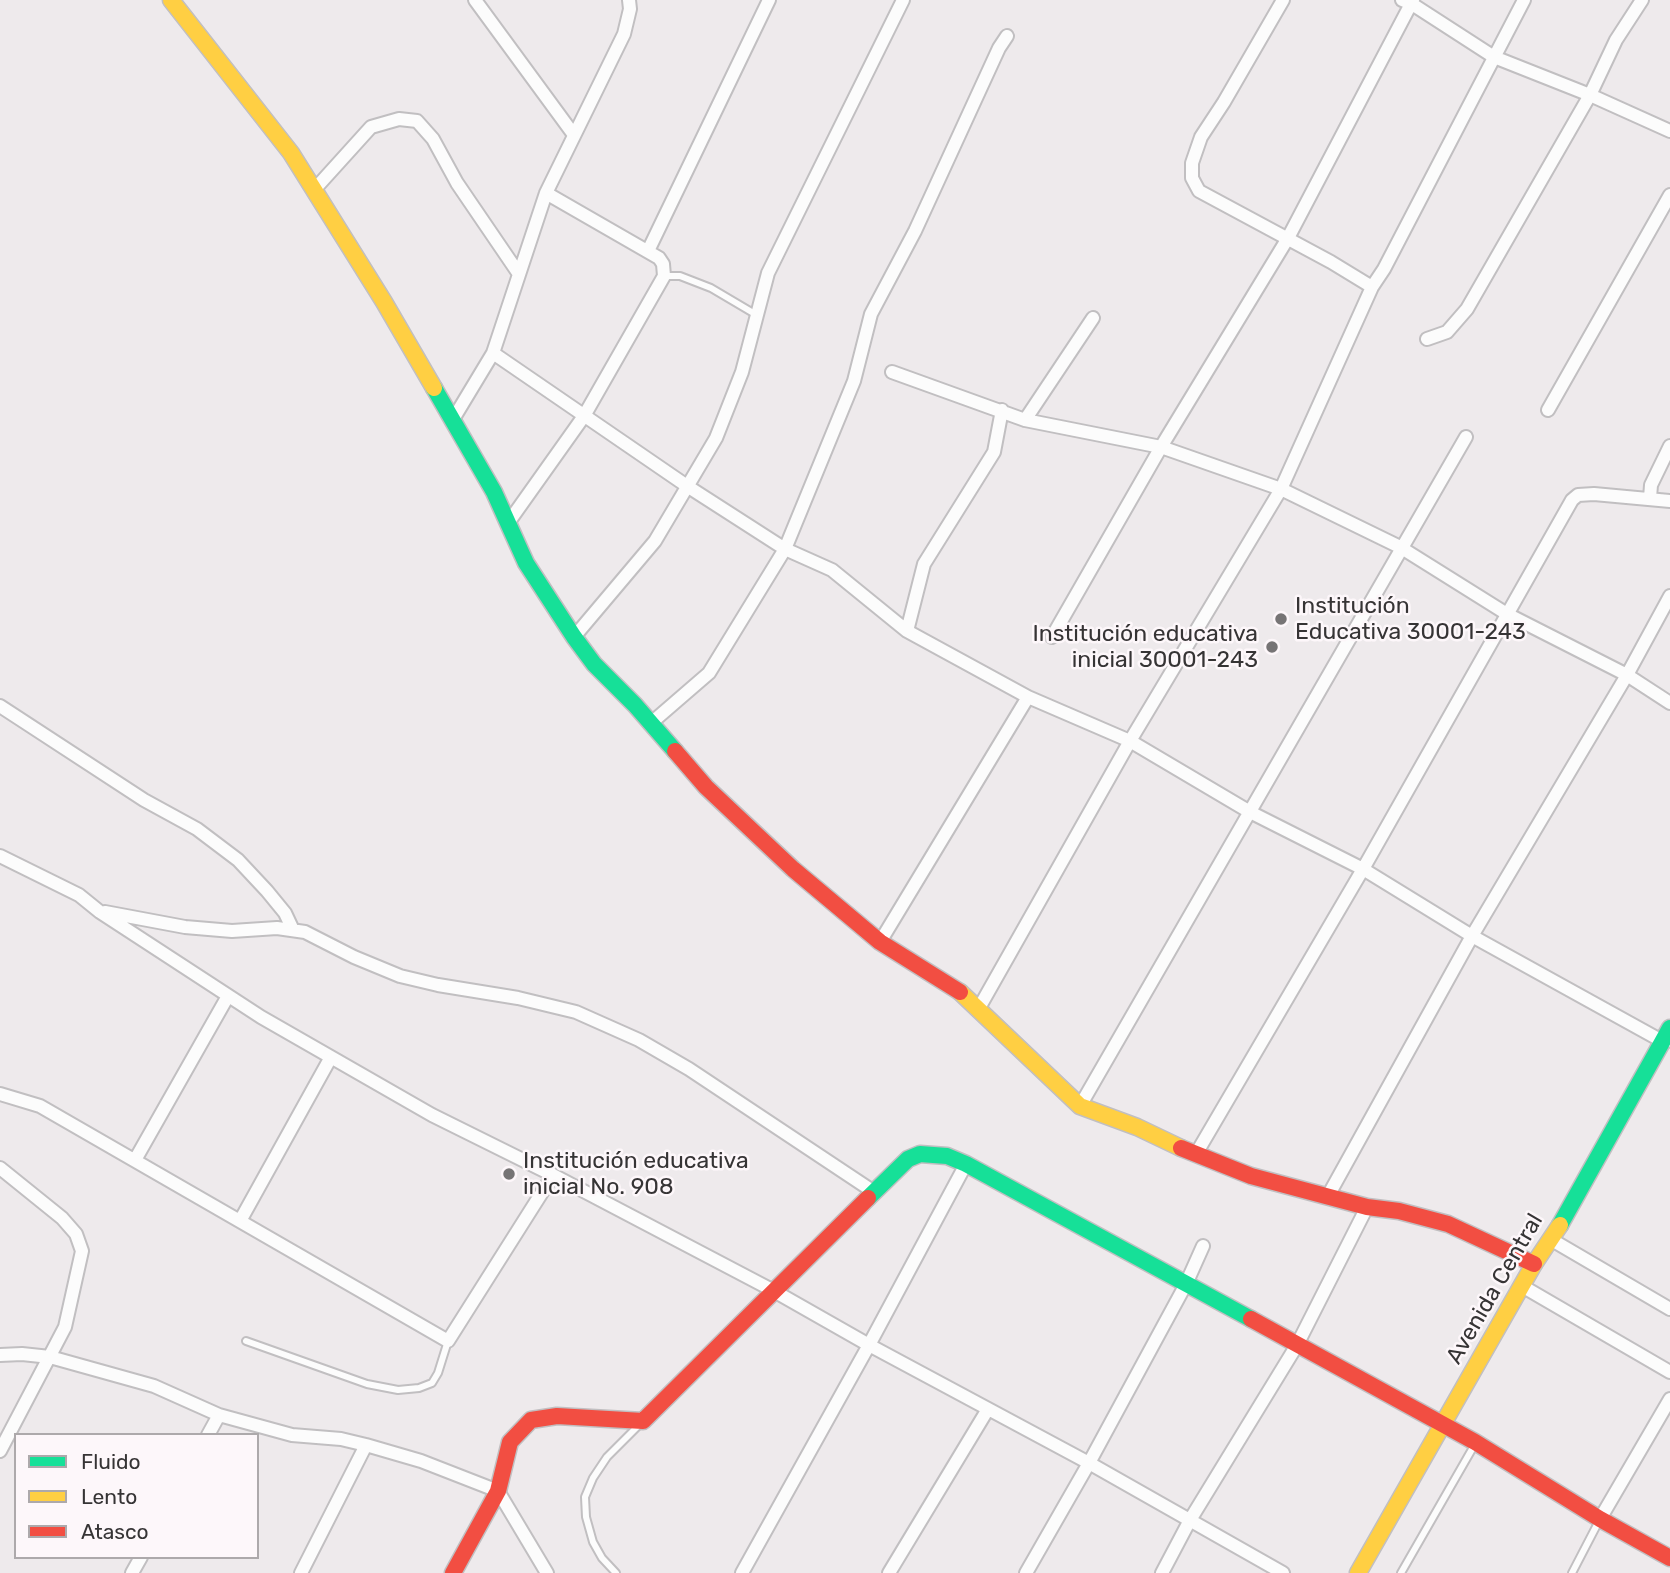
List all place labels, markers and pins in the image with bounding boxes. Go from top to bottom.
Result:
place label: Institución Educativa 30001-243 [1295,592,1526,646]
marker: Institución Educativa 30001-243 [1273,611,1289,627]
place label: Institución educativa inicial 30001-243 [1032,620,1258,674]
marker: Institución educativa inicial 30001-243 [1264,639,1280,655]
place label: Institución educativa inicial No. 908 [523,1147,749,1201]
marker: Institución educativa inicial No. 908 [501,1166,517,1182]

